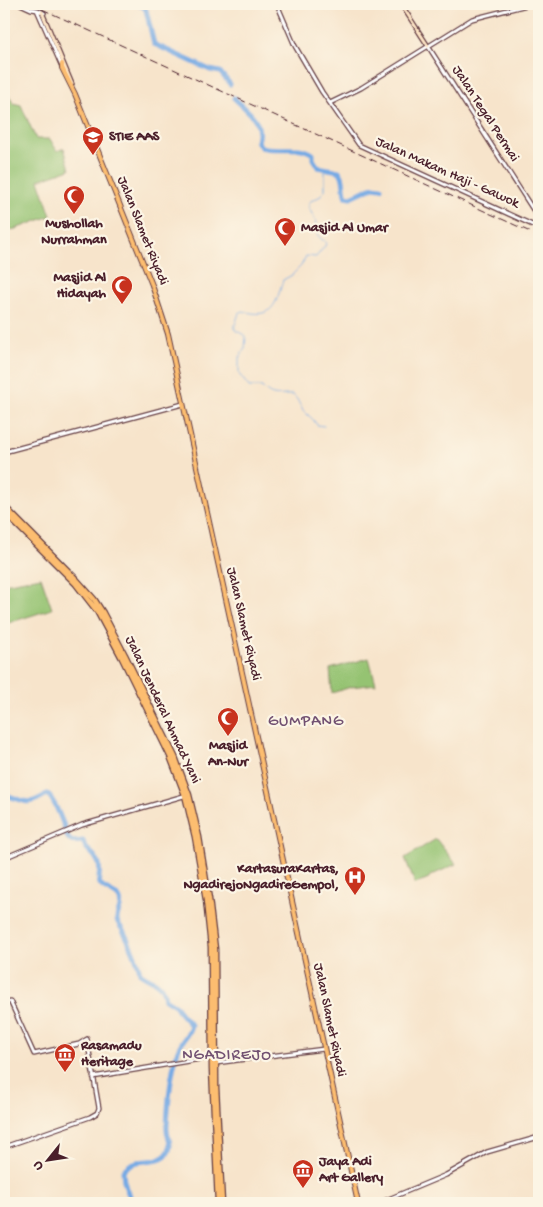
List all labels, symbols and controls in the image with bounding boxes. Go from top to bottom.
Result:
street label: Jalan Tegal Permai [448,63,522,165]
school or university icon: STIE AAS [81,125,105,156]
place label: STIE AAS [109,129,160,146]
street label: Jalan Makam Haji - Gawok [372,134,523,213]
street label: Jalan Slamet Riyadi [112,174,172,288]
mosque icon: Mushollah Nurrahman [62,184,86,215]
place label: Mushollah Nurrahman [41,216,107,249]
mosque icon: Masjid Al Umar [273,216,297,247]
place label: Masjid Al Umar [301,220,390,237]
place label: Masjid Al Hidayah [53,270,106,303]
mosque icon: Masjid Al Hidayah [110,274,134,305]
street label: Jalan Slamet Riyadi [222,566,264,682]
street label: Jalan Jenderal Ahmad Yani [120,634,204,786]
mosque icon: Masjid An-Nur [216,706,240,737]
district label: GUMPANG [268,713,344,732]
place label: Masjid An-Nur [207,738,250,771]
place label: KartasuraKartas, NgadirejoNgadireGempol, [183,861,339,894]
hospital icon: KartasuraKartas, NgadirejoNgadireGempol, [343,865,367,896]
street label: Jalan Slamet Riyadi [309,962,349,1078]
place label: Rasamadu Heritage [80,1038,142,1071]
museum icon: Rasamadu Heritage [53,1042,77,1073]
district label: NGADIREJO [182,1047,272,1066]
north arrow [22,1134,72,1184]
place label: Jaya Adi Art Gallery [318,1154,383,1187]
text: U [30,1157,48,1173]
museum icon: Jaya Adi Art Gallery [291,1158,315,1189]

